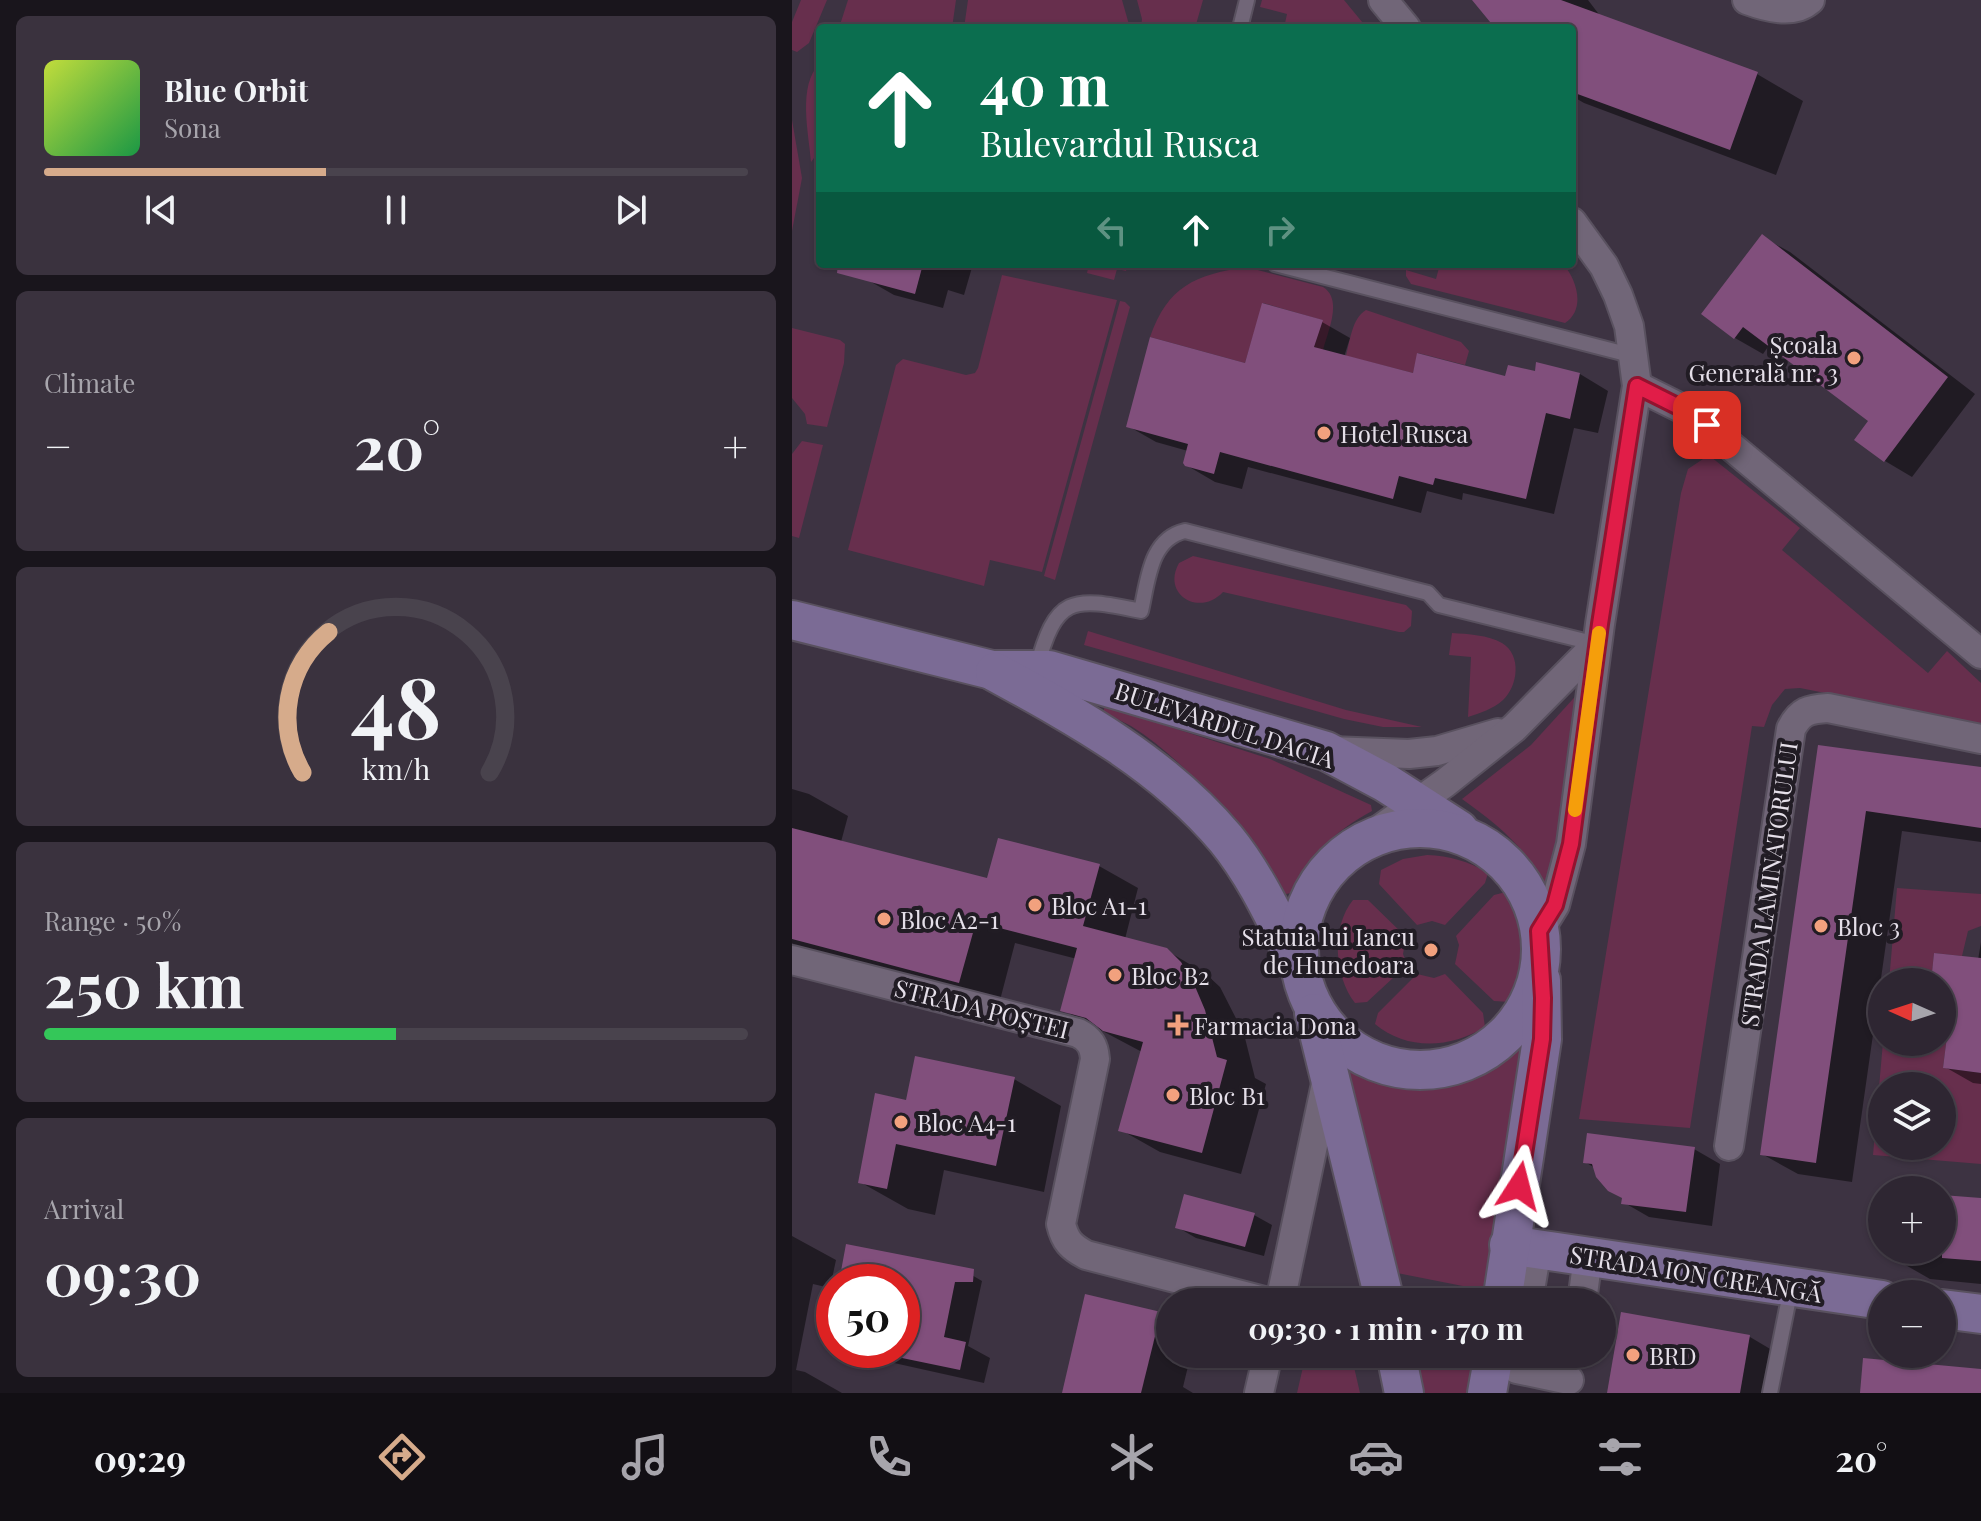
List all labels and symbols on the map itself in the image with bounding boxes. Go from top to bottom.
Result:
place label: Școala Generală nr. 3 [1688,328,1838,388]
marker: Școala Generală nr. 3 [1845,349,1863,367]
pin [1673,391,1741,459]
place label: Hotel Rusca [1340,417,1468,449]
marker: Hotel Rusca [1315,424,1333,442]
street label: BULEVARDUL DACIA [1111,673,1340,775]
street label: STRADA LAMINATORULUI [1732,739,1804,1029]
place label: Bloc A1-1 [1051,889,1147,921]
marker: Bloc A1-1 [1026,896,1044,914]
place label: Bloc A2-1 [900,903,999,935]
marker: Bloc A2-1 [875,910,893,928]
place label: Bloc 3 [1837,910,1900,942]
marker: Bloc 3 [1812,917,1830,935]
place label: Statuia lui Iancu de Hunedoara [1241,920,1415,980]
marker: Statuia lui Iancu de Hunedoara [1422,941,1440,959]
place label: Bloc B2 [1131,959,1210,991]
marker: Bloc B2 [1106,966,1124,984]
north arrow [1868,968,1956,1056]
street label: STRADA POȘTEI [892,971,1072,1045]
place label: Farmacia Dona [1194,1009,1356,1041]
marker: Farmacia Dona [1169,1016,1187,1034]
place label: Bloc B1 [1189,1079,1265,1111]
marker: Bloc B1 [1164,1086,1182,1104]
place label: Bloc A4-1 [917,1106,1016,1138]
marker: Bloc A4-1 [892,1113,910,1131]
position arrow [1477,1144,1561,1228]
street label: STRADA ION CREANGĂ [1568,1237,1825,1309]
speed limit sign: 50 [816,1264,920,1368]
place label: BRD [1649,1339,1697,1371]
marker: BRD [1624,1346,1642,1364]

